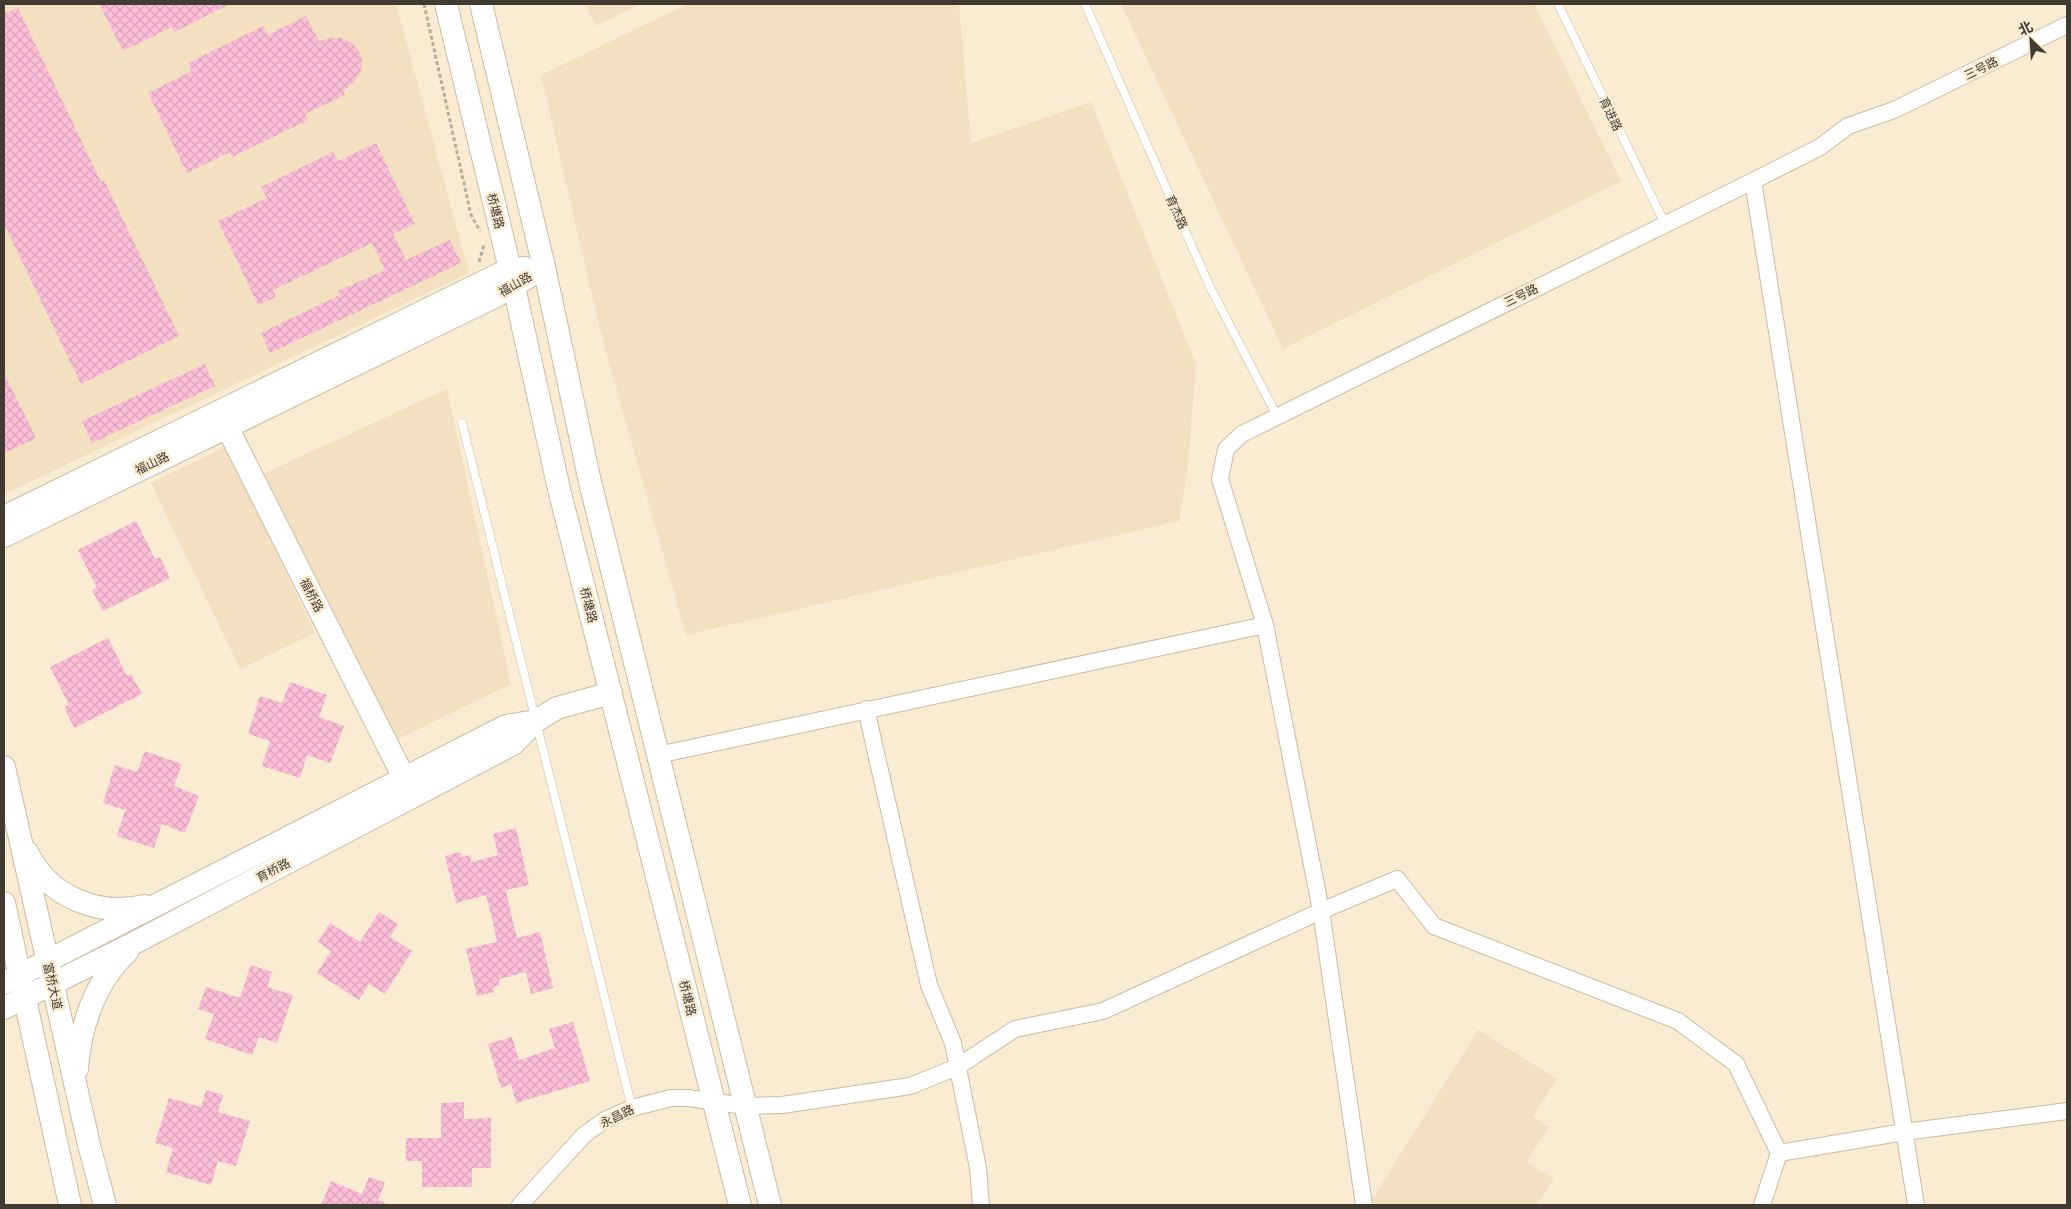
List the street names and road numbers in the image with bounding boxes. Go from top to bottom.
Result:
street label: 三号路 [1961,52,2001,84]
street label: 育进路 [1595,94,1627,134]
street label: 桥塘路 [483,191,509,231]
street label: 育杰路 [1162,192,1192,232]
street label: 福山路 [495,268,535,300]
street label: 三号路 [1501,279,1541,311]
street label: 福山路 [132,447,172,479]
street label: 福桥路 [296,575,328,615]
street label: 桥塘路 [576,585,602,625]
street label: 育桥路 [253,854,293,886]
street label: 富桥大道 [39,961,67,1011]
street label: 桥塘路 [675,978,701,1018]
street label: 永昌路 [597,1100,637,1132]

